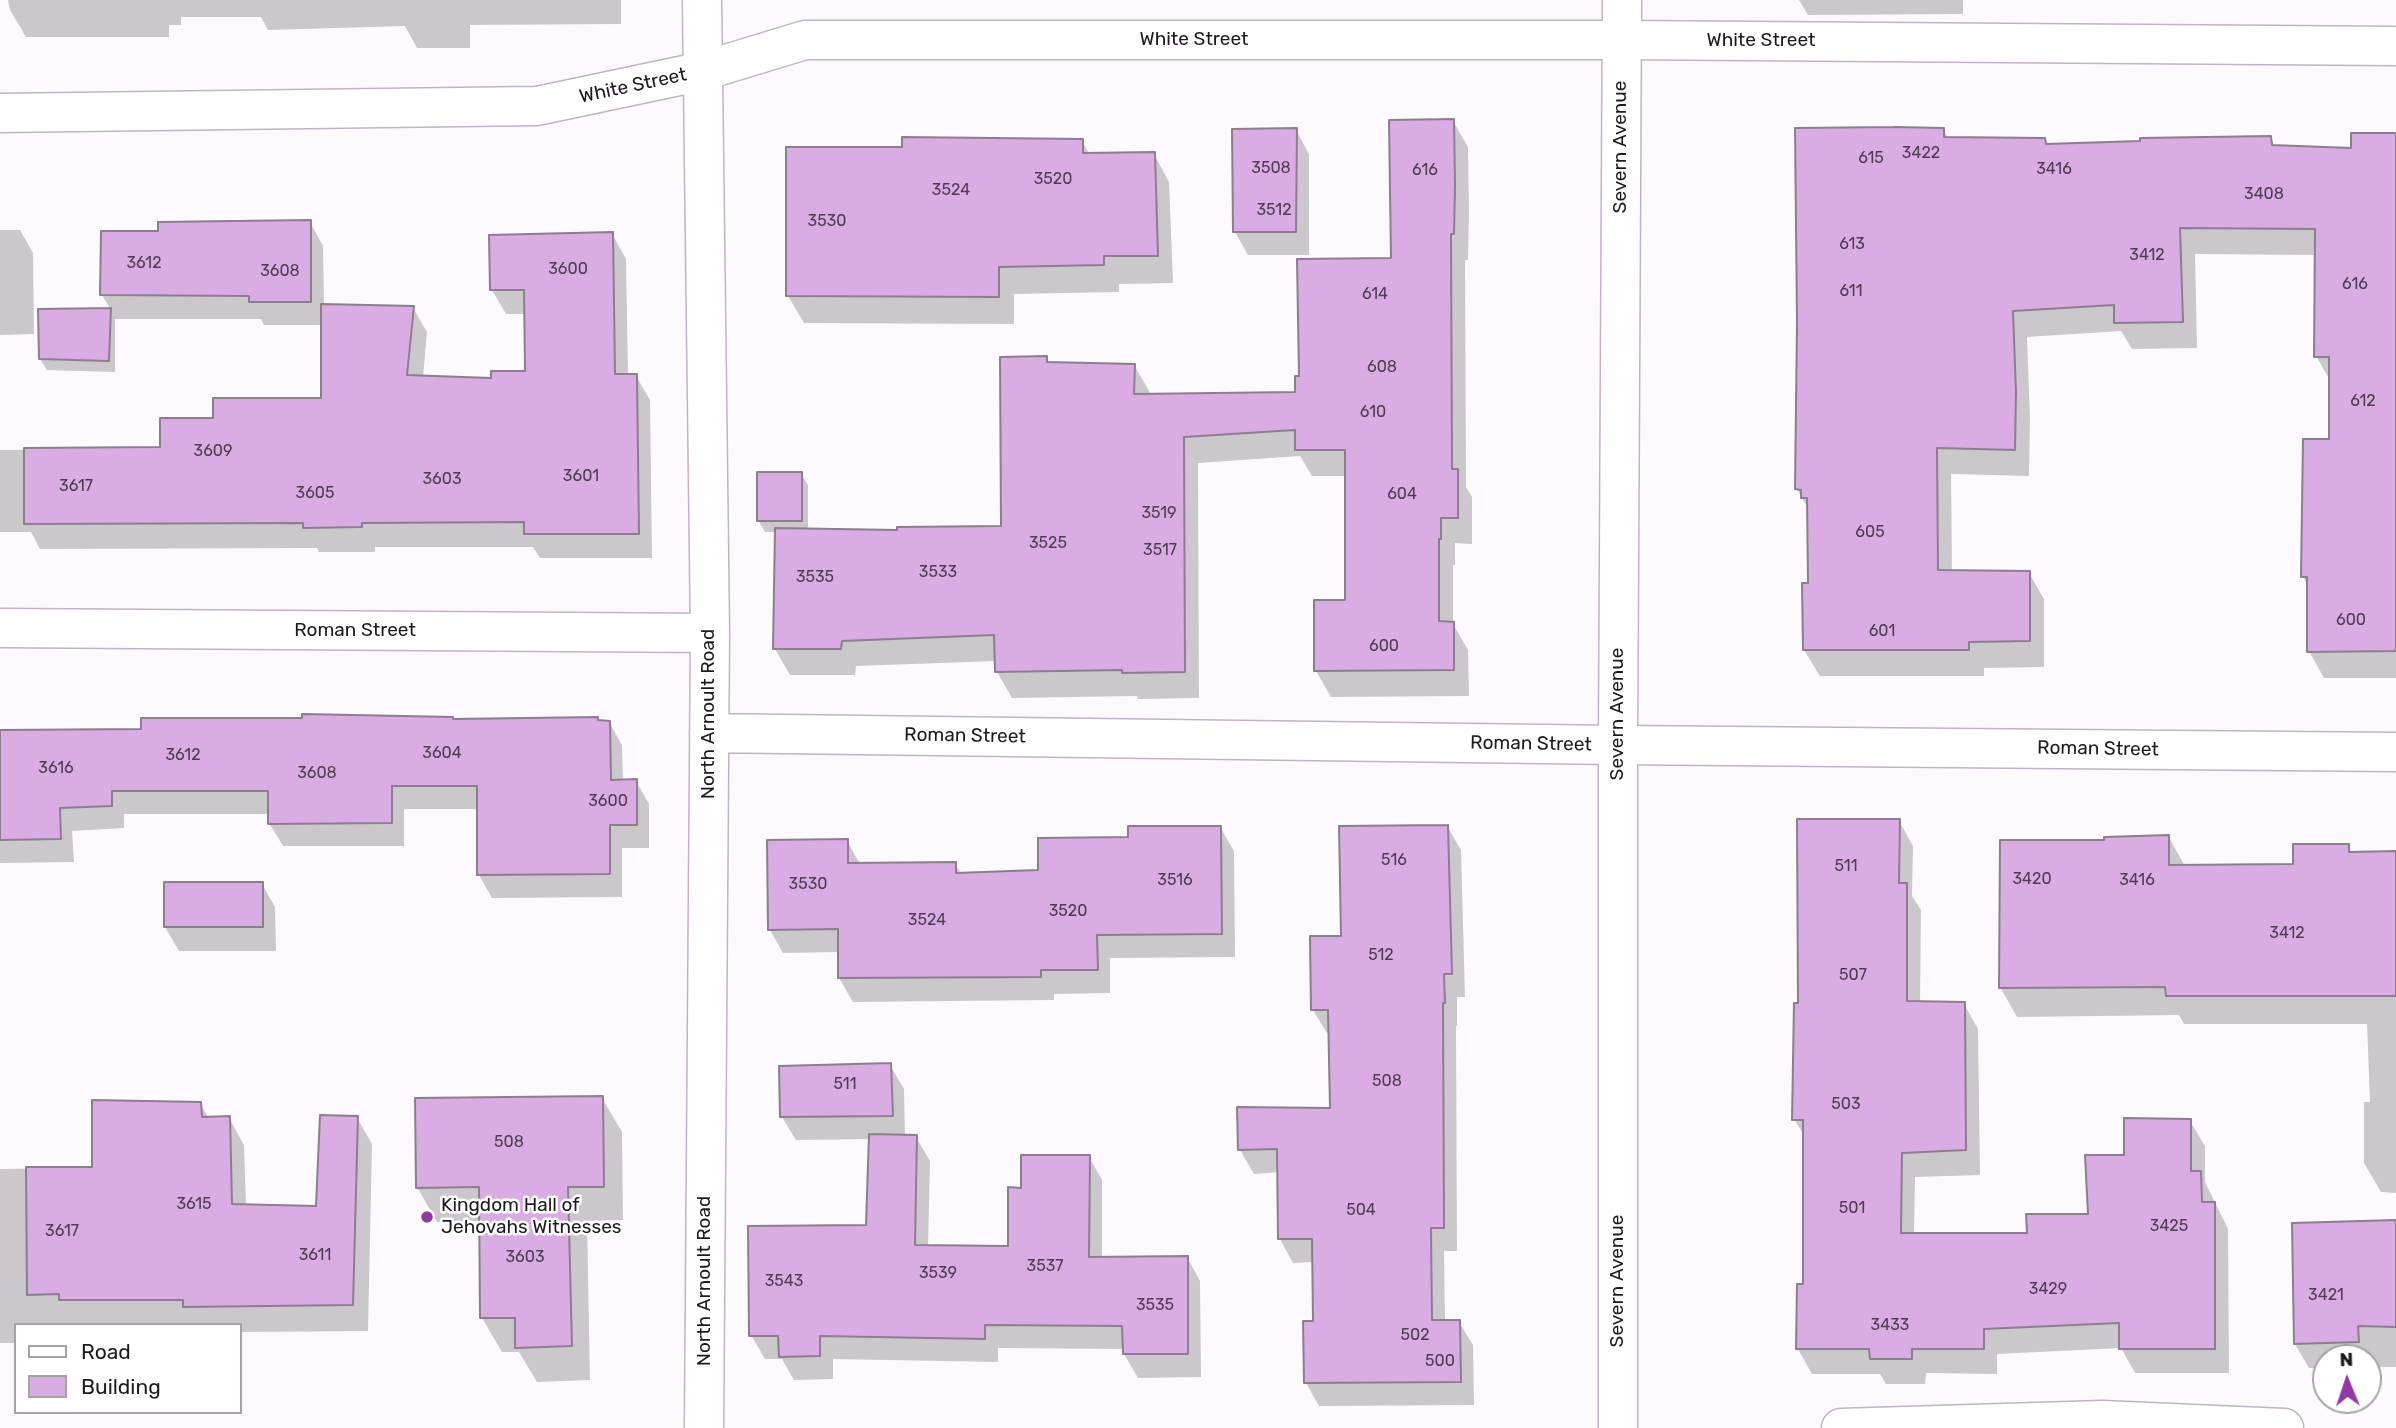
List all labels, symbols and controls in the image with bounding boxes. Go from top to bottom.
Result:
street label: White Street [1139,29,1249,51]
street label: White Street [1706,30,1816,52]
street label: White Street [577,64,689,108]
street label: Severn Avenue [1610,81,1632,213]
house number: 3422 [1902,143,1940,163]
house number: 615 [1858,148,1884,168]
house number: 3508 [1251,158,1291,178]
house number: 3416 [2036,159,2072,179]
house number: 616 [1412,160,1438,180]
house number: 3520 [1034,169,1072,189]
house number: 3524 [932,180,970,200]
house number: 3408 [2244,184,2284,204]
house number: 3512 [1256,200,1292,220]
house number: 3530 [808,211,846,231]
house number: 613 [1839,234,1865,254]
house number: 3412 [2129,245,2165,265]
house number: 3612 [126,253,162,273]
house number: 3600 [548,259,588,279]
house number: 3608 [260,261,300,281]
house number: 616 [2342,274,2368,294]
house number: 611 [1840,281,1862,301]
house number: 614 [1362,284,1388,304]
house number: 608 [1367,357,1397,377]
house number: 612 [2350,391,2376,411]
house number: 610 [1360,402,1386,422]
house number: 3609 [194,441,232,461]
house number: 3601 [563,466,599,486]
house number: 3603 [422,469,462,489]
house number: 3617 [59,476,93,496]
house number: 3605 [296,483,334,503]
house number: 604 [1387,484,1417,504]
house number: 3519 [1141,503,1177,523]
house number: 605 [1855,522,1885,542]
house number: 3525 [1029,533,1067,553]
house number: 3517 [1143,540,1177,560]
house number: 3533 [919,562,957,582]
house number: 3535 [796,567,834,587]
house number: 600 [2336,610,2366,630]
street label: Roman Street [294,620,416,642]
house number: 601 [1869,621,1895,641]
street label: North Arnoult Road [698,629,720,799]
house number: 600 [1369,636,1399,656]
street label: Severn Avenue [1607,648,1629,780]
street label: Roman Street [904,724,1026,748]
street label: Roman Street [1470,732,1592,756]
street label: Roman Street [2037,737,2159,761]
house number: 3604 [422,743,462,763]
house number: 3612 [165,745,201,765]
house number: 3616 [38,758,74,778]
house number: 3608 [297,763,337,783]
house number: 3600 [588,791,628,811]
house number: 516 [1381,850,1407,870]
house number: 511 [1835,856,1857,876]
house number: 3420 [2012,869,2052,889]
house number: 3516 [1157,870,1193,890]
house number: 3416 [2119,870,2155,890]
house number: 3530 [789,874,827,894]
house number: 3520 [1049,901,1087,921]
house number: 3524 [908,910,946,930]
house number: 3412 [2269,923,2305,943]
house number: 512 [1368,945,1394,965]
house number: 507 [1839,965,1867,985]
house number: 508 [1372,1071,1402,1091]
house number: 511 [834,1074,856,1094]
house number: 503 [1831,1094,1861,1114]
house number: 508 [494,1132,524,1152]
house number: 3615 [176,1194,212,1214]
place label: Kingdom Hall of Jehovahs Witnesses [441,1195,621,1239]
street label: North Arnoult Road [694,1196,716,1366]
house number: 501 [1839,1198,1865,1218]
house number: 504 [1346,1200,1376,1220]
marker: Kingdom Hall of Jehovahs Witnesses [419,1209,435,1225]
street label: Severn Avenue [1607,1215,1629,1347]
house number: 3425 [2150,1216,2188,1236]
house number: 3617 [45,1221,79,1241]
house number: 3611 [299,1245,331,1265]
house number: 3603 [505,1247,545,1267]
house number: 3537 [1027,1256,1063,1276]
house number: 3539 [919,1263,957,1283]
house number: 3543 [765,1271,803,1291]
house number: 3429 [2029,1279,2067,1299]
house number: 3421 [2308,1285,2344,1305]
house number: 3535 [1136,1295,1174,1315]
house number: 3433 [1871,1315,1909,1335]
legend [14,1323,242,1414]
house number: 502 [1400,1325,1430,1345]
text: Road [81,1339,131,1364]
north arrow [2312,1344,2382,1414]
text: N [2339,1348,2354,1371]
house number: 500 [1425,1351,1455,1371]
text: Building [81,1374,161,1399]

